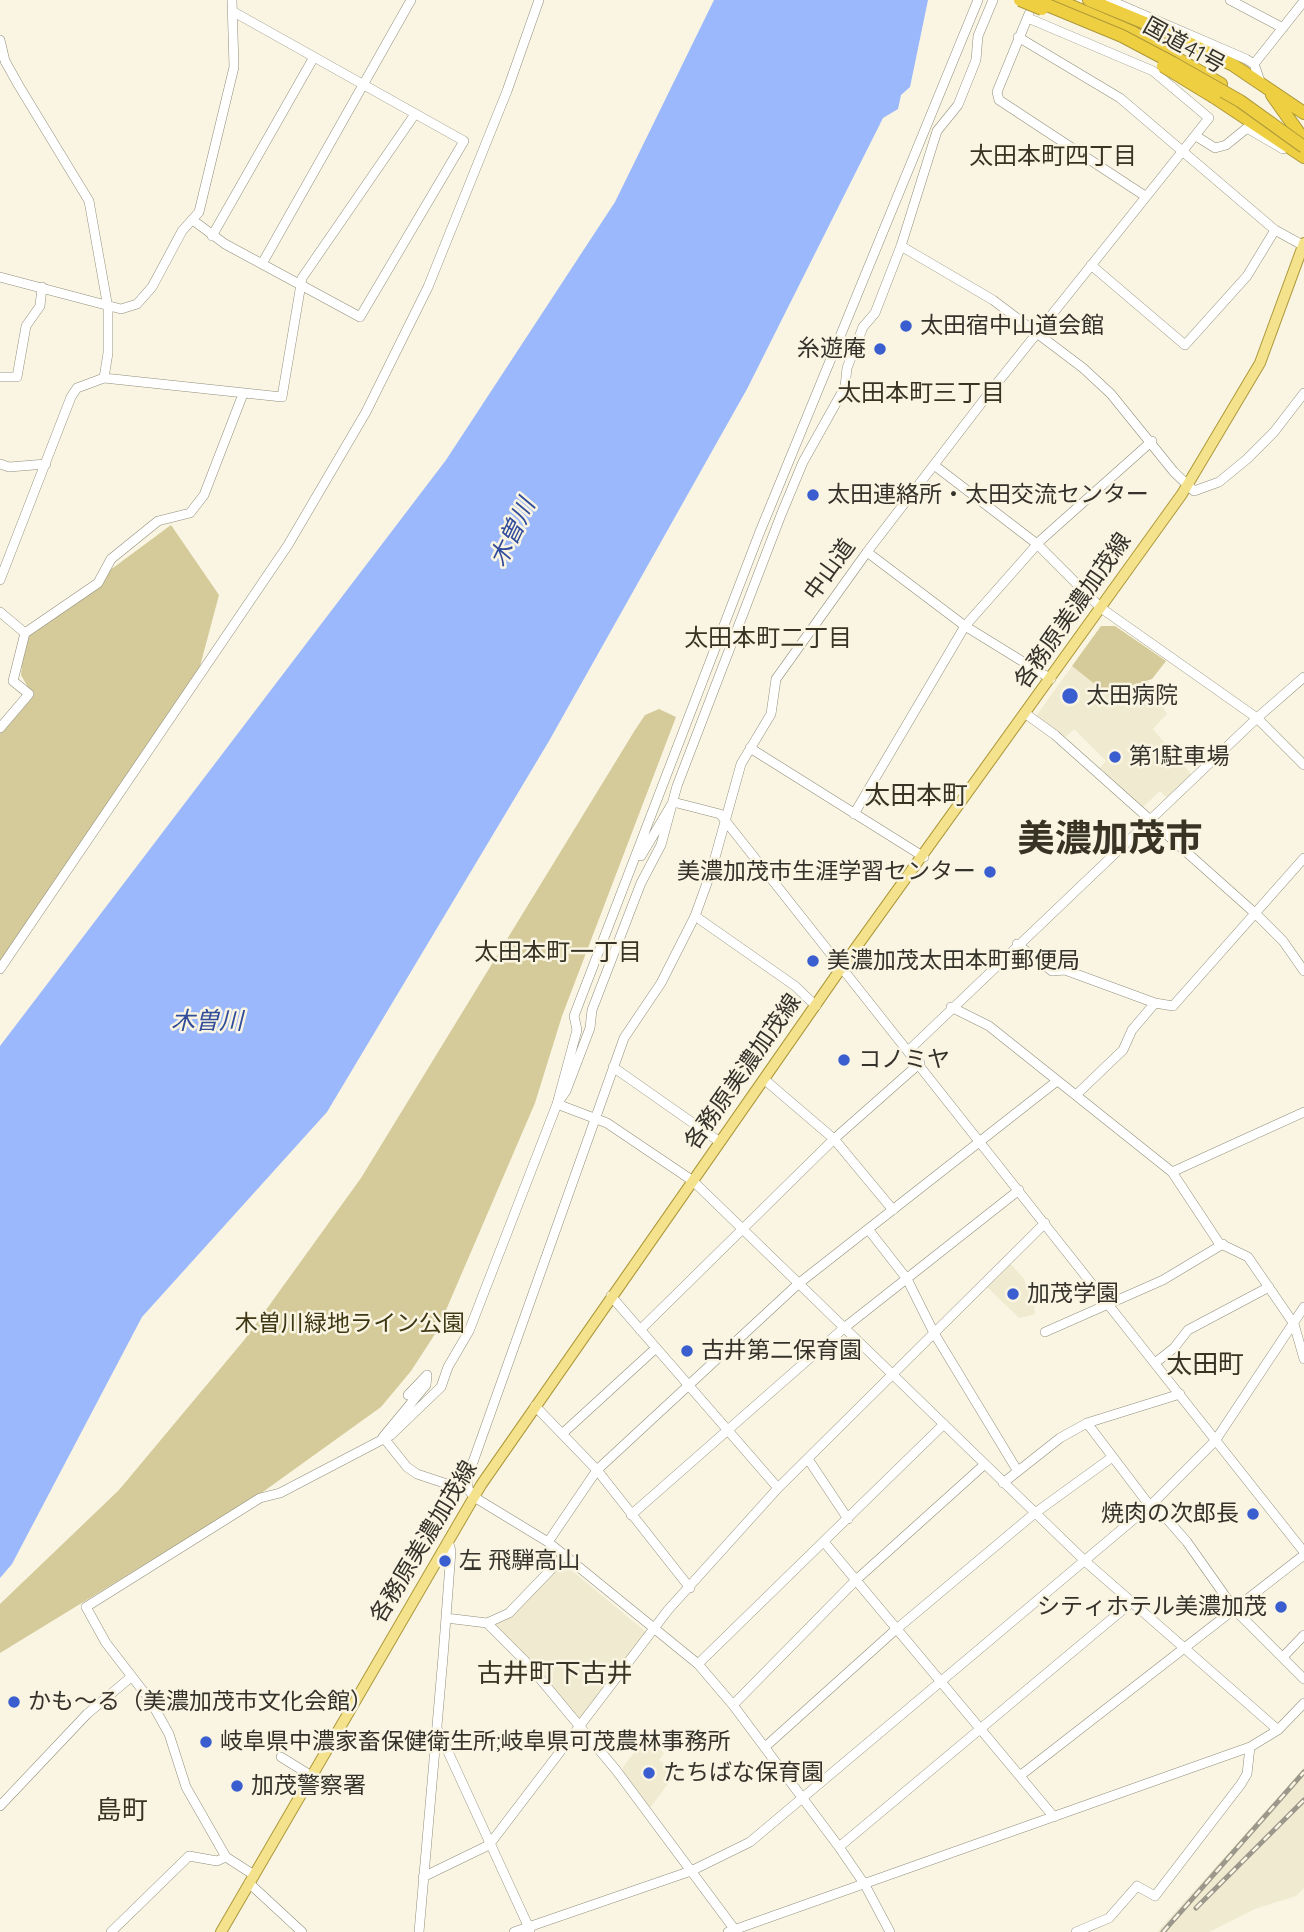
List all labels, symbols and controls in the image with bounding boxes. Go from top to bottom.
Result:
street label: 国道41号 [1138,12,1230,80]
district label: 太田本町四丁目 [969,143,1137,171]
place label: 太田宿中山道会館 [920,312,1104,340]
marker: 太田宿中山道会館 [898,318,914,334]
place label: 糸遊庵 [797,335,866,363]
marker: 糸遊庵 [872,341,888,357]
district label: 太田本町三丁目 [837,380,1005,408]
place label: 太田連絡所・太田交流センター [827,481,1149,509]
marker: 太田連絡所・太田交流センター [805,487,821,503]
water label: 木曽川 [484,494,542,572]
street label: 各務原美濃加茂線 [1009,528,1137,694]
street label: 中山道 [799,534,861,606]
district label: 太田本町二丁目 [684,625,852,653]
place label: 太田病院 [1086,682,1178,710]
marker: 太田病院 [1060,686,1080,706]
place label: 第1駐車場 [1129,743,1230,771]
marker: 第1駐車場 [1107,749,1123,765]
district label: 太田本町 [864,780,968,812]
district label: 美濃加茂市 [1018,818,1202,862]
place label: 美濃加茂市生涯学習センター [677,858,976,886]
marker: 美濃加茂市生涯学習センター [982,864,998,880]
district label: 太田本町一丁目 [474,939,642,967]
place label: 美濃加茂太田本町郵便局 [827,947,1080,975]
marker: 美濃加茂太田本町郵便局 [805,953,821,969]
street label: 各務原美濃加茂線 [679,989,807,1155]
water label: 木曽川 [171,1008,243,1036]
place label: コノミヤ [858,1046,950,1074]
marker: コノミヤ [836,1052,852,1068]
place label: 加茂学園 [1027,1280,1119,1308]
marker: 加茂学園 [1005,1286,1021,1302]
park label: 木曽川緑地ライン公園 [235,1310,465,1338]
place label: 古井第二保育園 [701,1337,862,1365]
marker: 古井第二保育園 [679,1343,695,1359]
district label: 太田町 [1166,1349,1244,1381]
street label: 各務原美濃加茂線 [365,1456,483,1628]
place label: 焼肉の次郎長 [1101,1500,1239,1528]
marker: 焼肉の次郎長 [1245,1506,1261,1522]
place label: 左 飛騨高山 [459,1547,580,1575]
marker: 左 飛騨高山 [437,1553,453,1569]
place label: シティホテル美濃加茂 [1037,1593,1267,1621]
marker: シティホテル美濃加茂 [1273,1599,1289,1615]
district label: 古井町下古井 [477,1658,633,1690]
place label: かも～る（美濃加茂市文化会館） [28,1688,373,1716]
marker: かも～る（美濃加茂市文化会館） [6,1694,22,1710]
place label: 岐阜県中濃家畜保健衛生所;岐阜県可茂農林事務所 [220,1728,731,1756]
marker: 岐阜県中濃家畜保健衛生所;岐阜県可茂農林事務所 [198,1734,214,1750]
place label: たちばな保育園 [663,1759,824,1787]
marker: たちばな保育園 [641,1765,657,1781]
place label: 加茂警察署 [251,1772,366,1800]
marker: 加茂警察署 [229,1778,245,1794]
district label: 島町 [96,1795,148,1827]

